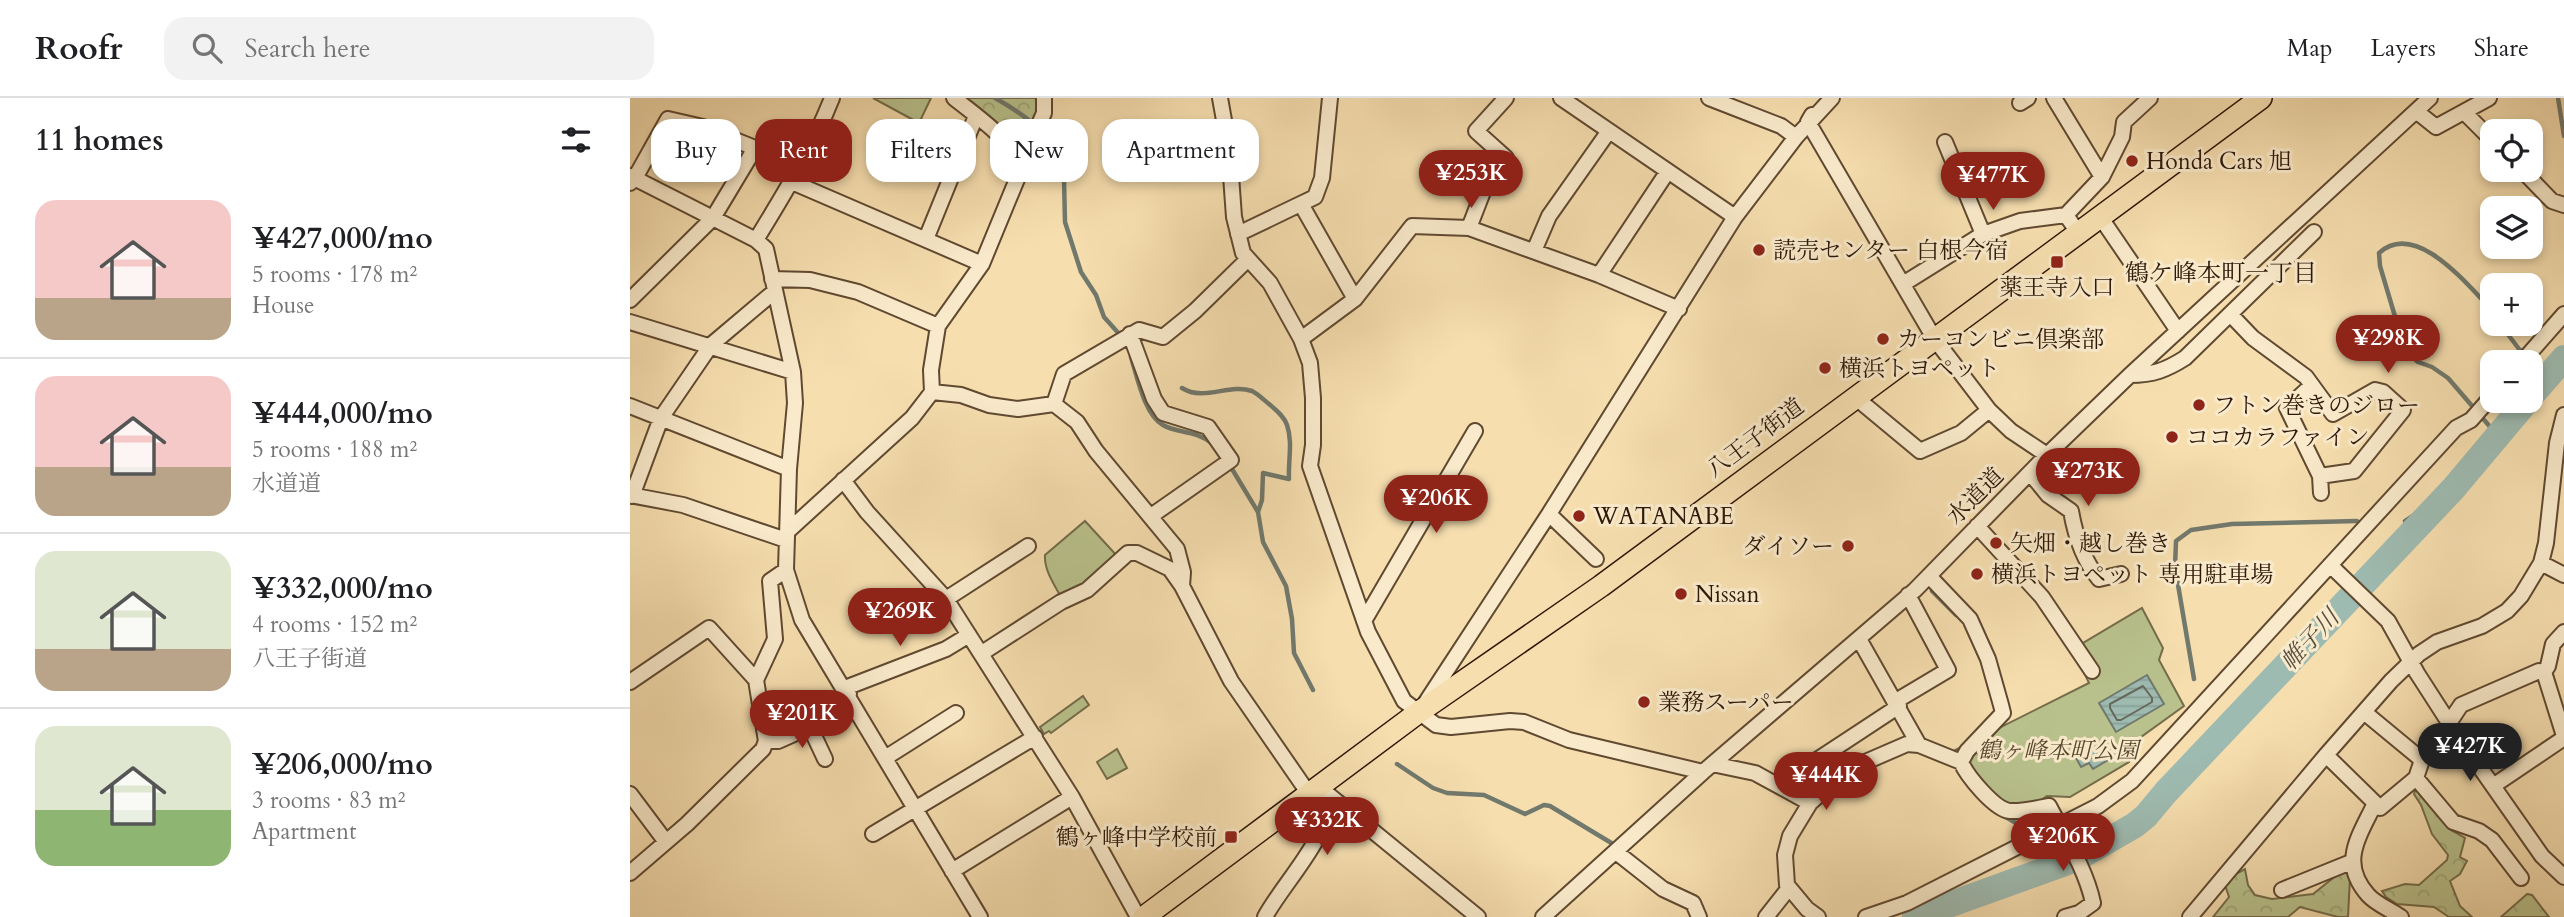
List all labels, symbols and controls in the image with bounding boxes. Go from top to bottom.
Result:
search box [164,17,654,80]
text: Roofr [35,26,122,71]
icon: search [188,29,226,67]
text: Search here [244,31,370,66]
text: Map [2287,32,2333,65]
text: Layers [2371,32,2436,65]
text: Share [2474,32,2529,65]
chip: Buy [651,119,741,182]
chip: Rent [755,119,852,182]
chip: Filters [866,119,976,182]
chip: New [990,119,1088,182]
chip: Apartment [1102,119,1259,182]
map controls [2480,119,2543,413]
button: locate [2480,119,2543,182]
text: 11 homes [35,120,164,161]
icon: filters [557,121,595,159]
place label: Honda Cars 旭 [2146,146,2292,177]
pin: ¥253K [1422,150,1520,210]
pin: ¥477K [1944,152,2042,212]
marker: Honda Cars 旭 [2124,153,2140,169]
text: ¥253K [1435,157,1507,188]
text: ¥477K [1957,159,2029,190]
button: layers [2480,196,2543,259]
text: ¥427,000/mo [252,218,433,259]
icon: home [91,228,175,312]
place label: 読売センター 白根今宿 [1773,235,2008,266]
marker: 読売センター 白根今宿 [1751,242,1767,258]
marker: 薬王寺入口 [2049,254,2065,270]
district label: 鶴ケ峰本町一丁目 [2125,257,2317,290]
text: 5 rooms · 178 m² [252,259,417,290]
place label: 薬王寺入口 [2000,272,2115,303]
button: + [2480,273,2543,336]
text: House [252,290,314,321]
pin: ¥298K [2339,316,2437,375]
text: ¥298K [2352,322,2424,353]
place label: カーコンビニ倶楽部 [1897,324,2104,355]
marker: カーコンビニ倶楽部 [1875,331,1891,347]
button: − [2480,350,2543,413]
place label: 横浜トヨペット [1839,353,2000,384]
marker: 横浜トヨペット [1817,360,1833,376]
place label: フトン巻きのジロー [2213,390,2420,421]
street label: 八王子街道 [1700,391,1810,485]
text: ¥444,000/mo [252,393,433,434]
marker: フトン巻きのジロー [2191,397,2207,413]
icon: home [91,404,175,488]
place label: ココカラファイン [2186,422,2370,453]
marker: ココカラファイン [2164,429,2180,445]
text: 5 rooms · 188 m² [252,434,417,465]
pin: ¥273K [2039,448,2137,508]
text: ¥273K [2052,455,2124,486]
street label: 水道道 [1940,461,2010,531]
text: 水道道 [252,468,321,499]
pin: ¥206K [1387,476,1485,535]
text: ¥206K [1400,482,1472,513]
place label: WATANABE [1592,501,1734,532]
marker: WATANABE [1571,508,1587,524]
place label: 矢畑・越し巻き [2010,528,2171,559]
place label: ダイソー [1742,531,1834,562]
marker: 矢畑・越し巻き [1988,535,2004,551]
marker: ダイソー [1840,538,1856,554]
place label: 横浜トヨペット 専用駐車場 [1991,559,2273,590]
marker: 横浜トヨペット 専用駐車場 [1969,566,1985,582]
text: ¥332,000/mo [252,568,433,609]
icon: home [91,579,175,663]
place label: Nissan [1695,579,1760,610]
marker: Nissan [1673,586,1689,602]
pin: ¥269K [851,588,949,648]
text: ¥269K [864,595,936,626]
water label: 帷子川 [2273,600,2349,678]
text: 4 rooms · 152 m² [252,609,417,640]
text: 八王子街道 [252,643,367,674]
place label: 業務スーパー [1658,687,1794,718]
pin: ¥201K [753,690,851,750]
marker: 業務スーパー [1636,694,1652,710]
text: ¥201K [766,697,838,728]
pin: ¥427K [2421,724,2519,783]
text: ¥427K [2434,730,2506,761]
park label: 鶴ヶ峰本町公園 [1978,735,2143,766]
text: ¥206,000/mo [252,744,433,785]
pin: ¥444K [1777,752,1875,812]
icon: home [91,754,175,838]
text: ¥444K [1790,759,1862,790]
text: 3 rooms · 83 m² [252,785,405,816]
pin: ¥332K [1278,798,1376,857]
text: ¥332K [1291,804,1363,835]
pin: ¥206K [2014,814,2112,873]
text: Apartment [252,816,356,847]
text: ¥206K [2027,820,2099,851]
place label: 鶴ヶ峰中学校前 [1056,822,1217,853]
marker: 鶴ヶ峰中学校前 [1223,829,1239,845]

